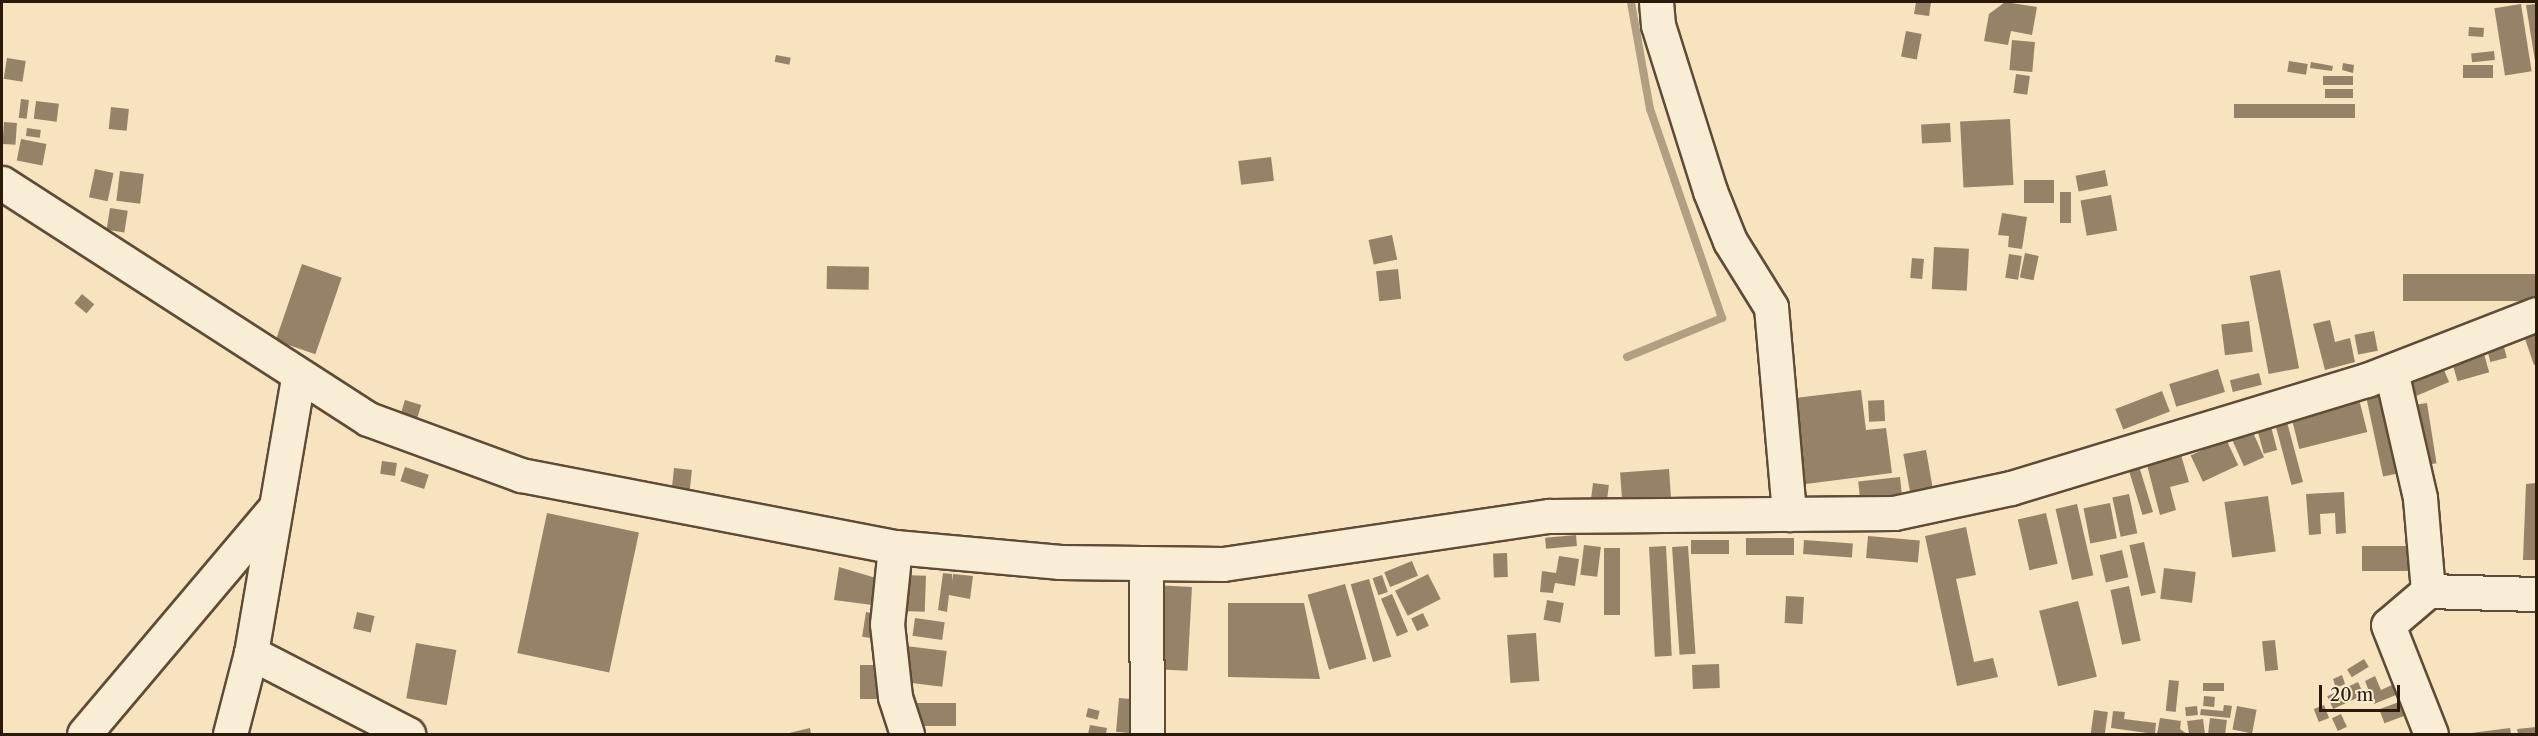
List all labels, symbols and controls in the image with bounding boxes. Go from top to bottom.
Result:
scale bar [2322,673,2403,711]
text: 20 m [2330,684,2373,706]

